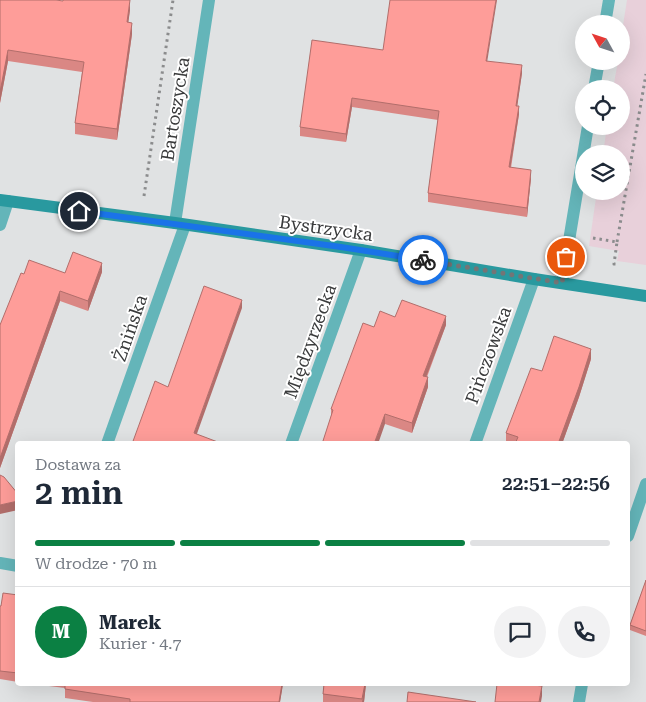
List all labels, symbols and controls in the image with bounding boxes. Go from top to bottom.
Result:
north arrow [575,15,630,70]
map controls [575,15,630,200]
street label: Bartoszycka [156,55,194,162]
button: locate [575,80,630,135]
button: layers [575,145,630,200]
pin [58,190,100,232]
icon: home [65,197,93,225]
street label: Bystrzycka [278,211,375,245]
courier [398,235,448,285]
pin [545,236,587,278]
icon: bag [552,243,580,271]
icon: bike [409,246,437,274]
street label: Międzyrzecka [280,281,340,401]
street label: Żnińska [109,292,151,364]
street label: Pińczowska [461,303,515,407]
text: Dostawa za [35,455,121,474]
text: 22:51–22:56 [502,472,610,495]
text: 2 min [35,474,123,512]
text: W drodze · 70 m [35,554,157,573]
button: chat [494,606,546,658]
button: phone [558,606,610,658]
text: Marek [99,611,161,634]
text: M [52,620,70,643]
text: Kurier · 4.7 [99,634,181,653]

